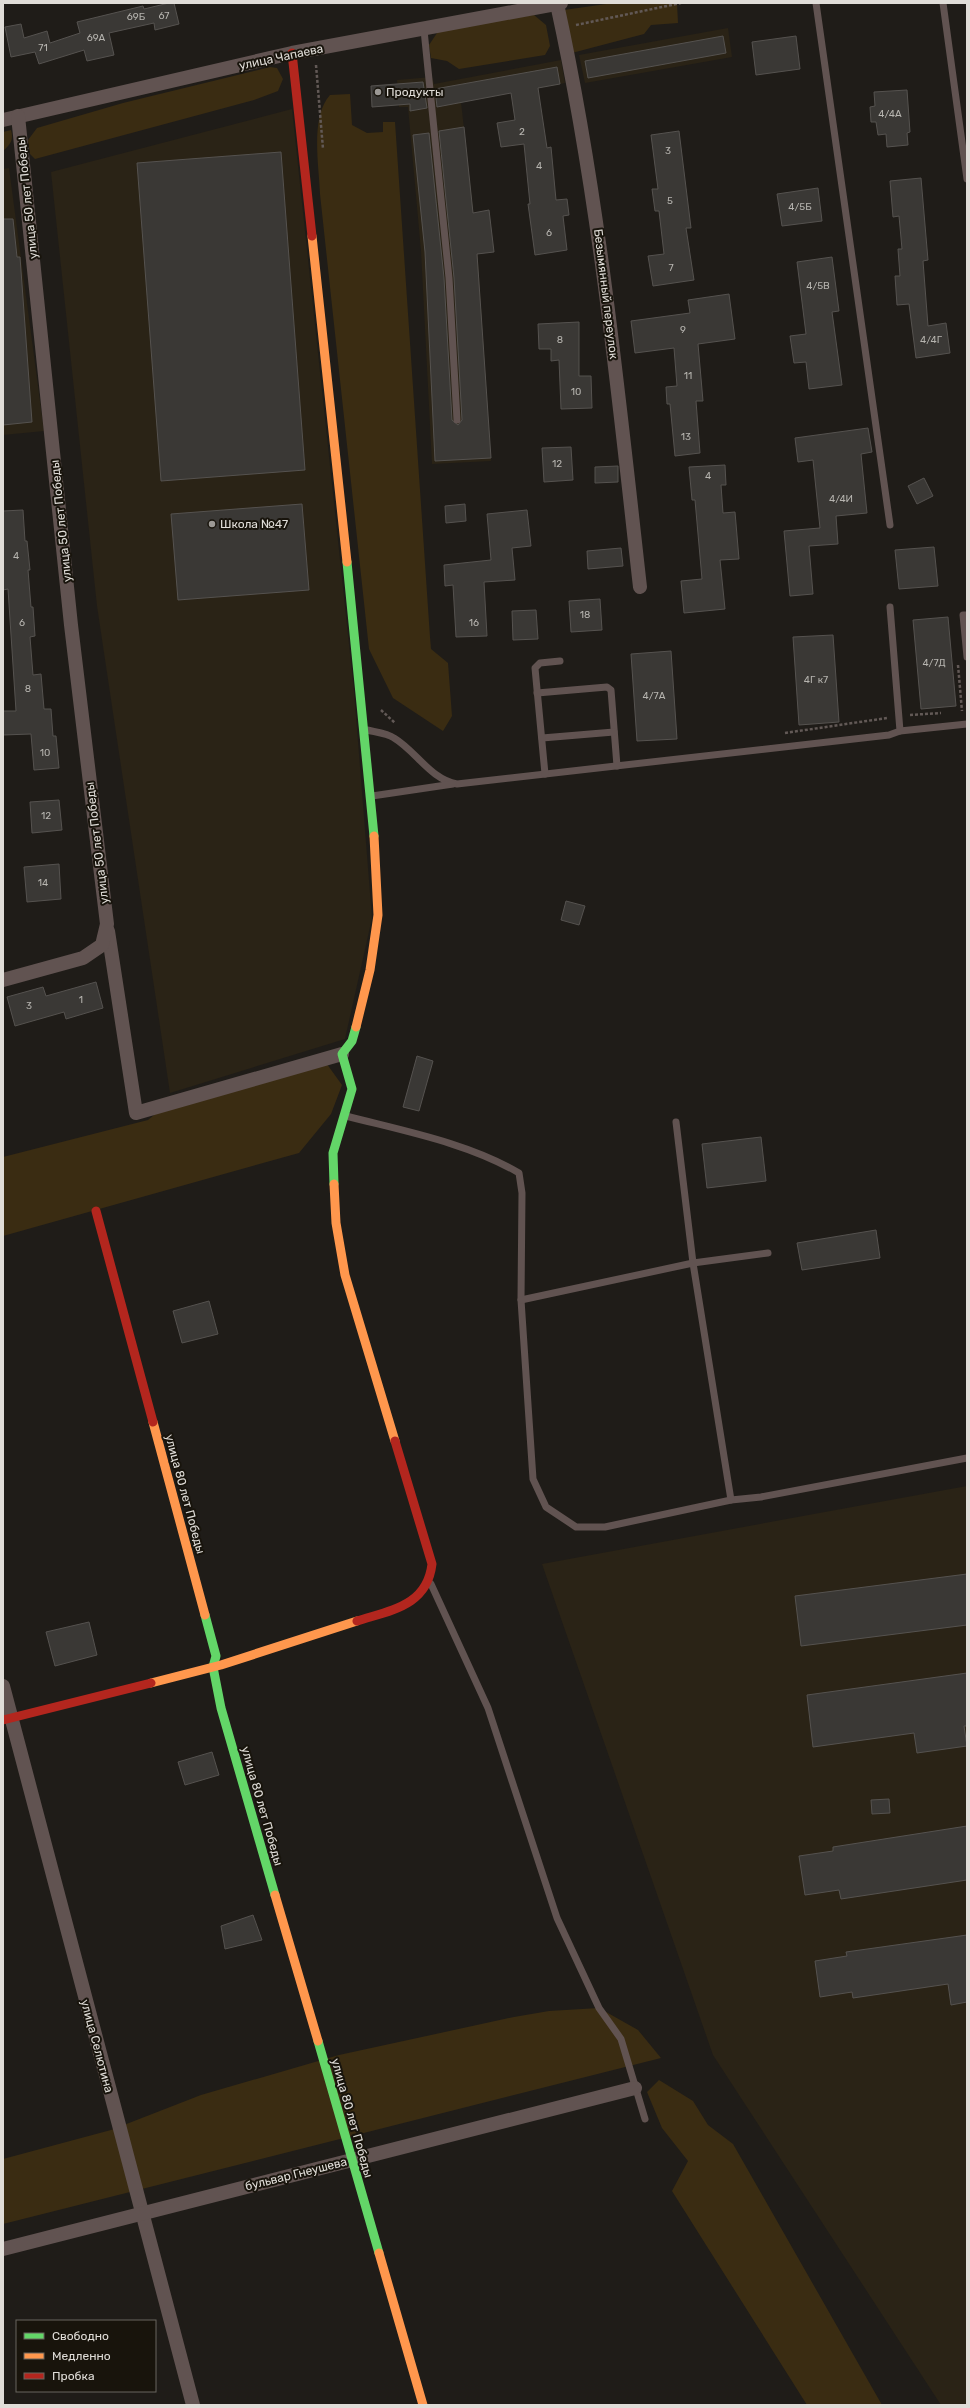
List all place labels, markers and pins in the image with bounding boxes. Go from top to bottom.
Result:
place label: Продукты [386,85,443,99]
marker: Продукты [373,87,383,97]
place label: Школа №47 [220,517,288,531]
marker: Школа №47 [207,519,217,529]

